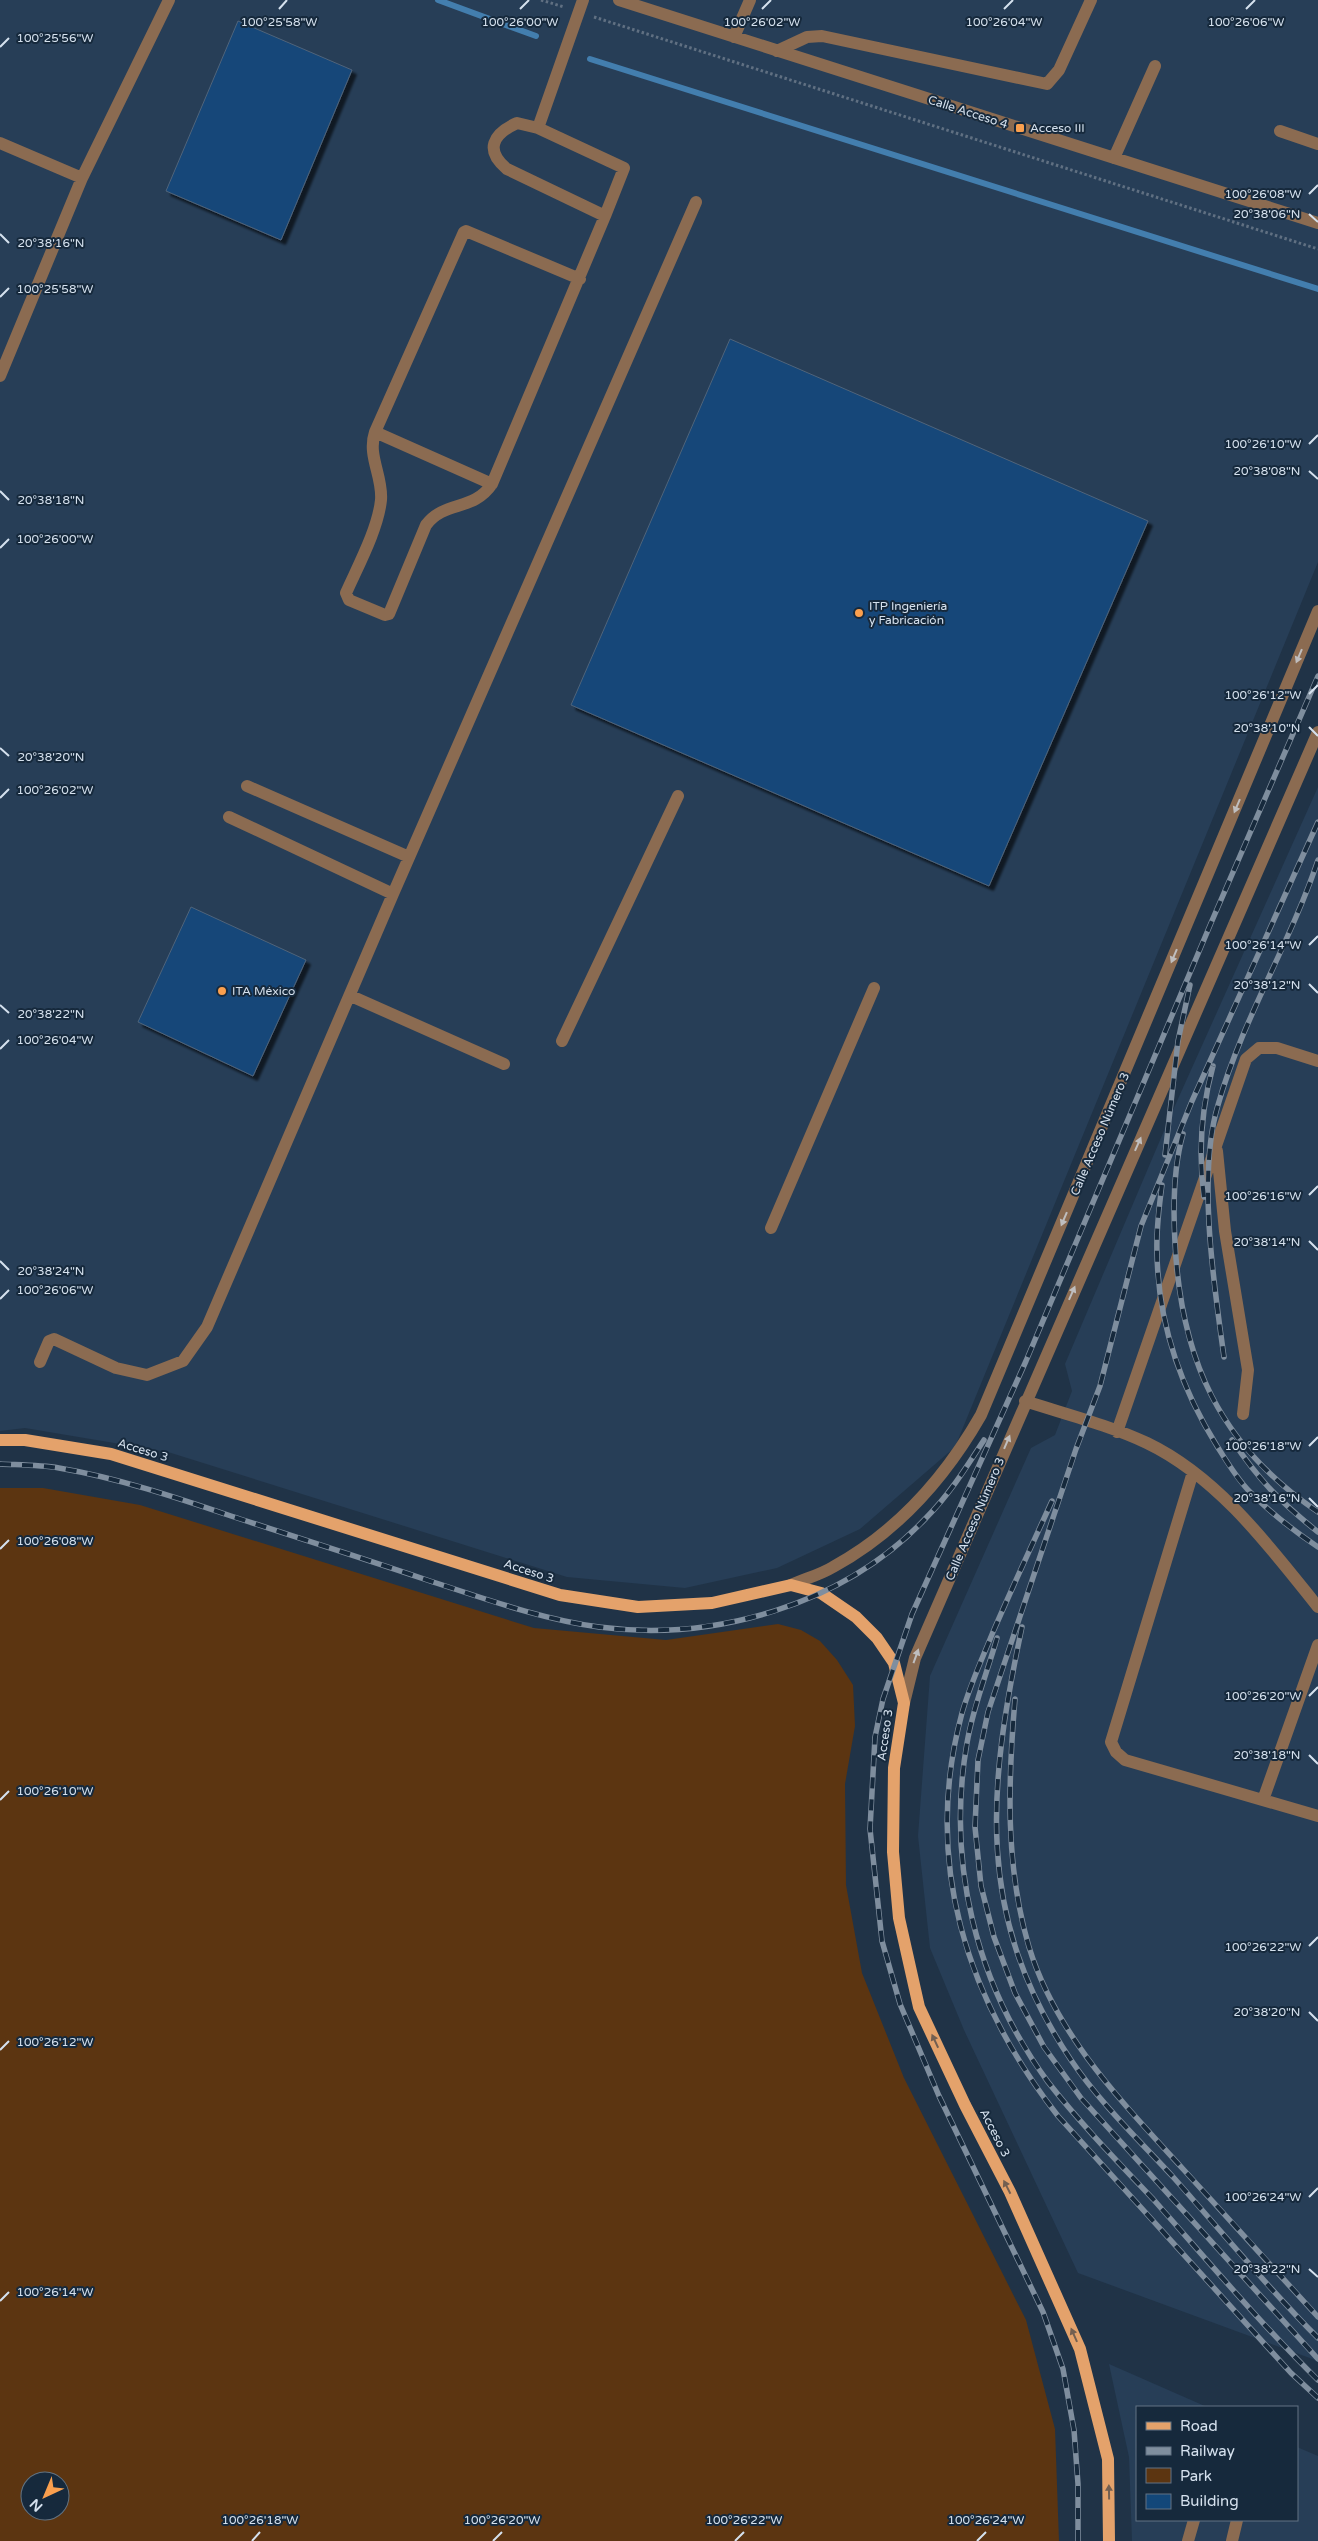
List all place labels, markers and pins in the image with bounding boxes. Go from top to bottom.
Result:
place label: Acceso III [1030,121,1085,135]
marker: Acceso III [1014,122,1026,134]
place label: ITP Ingeniería y Fabricación [869,599,947,627]
marker: ITP Ingeniería y Fabricación [853,607,865,619]
place label: ITA México [232,984,295,998]
marker: ITA México [216,985,228,997]

